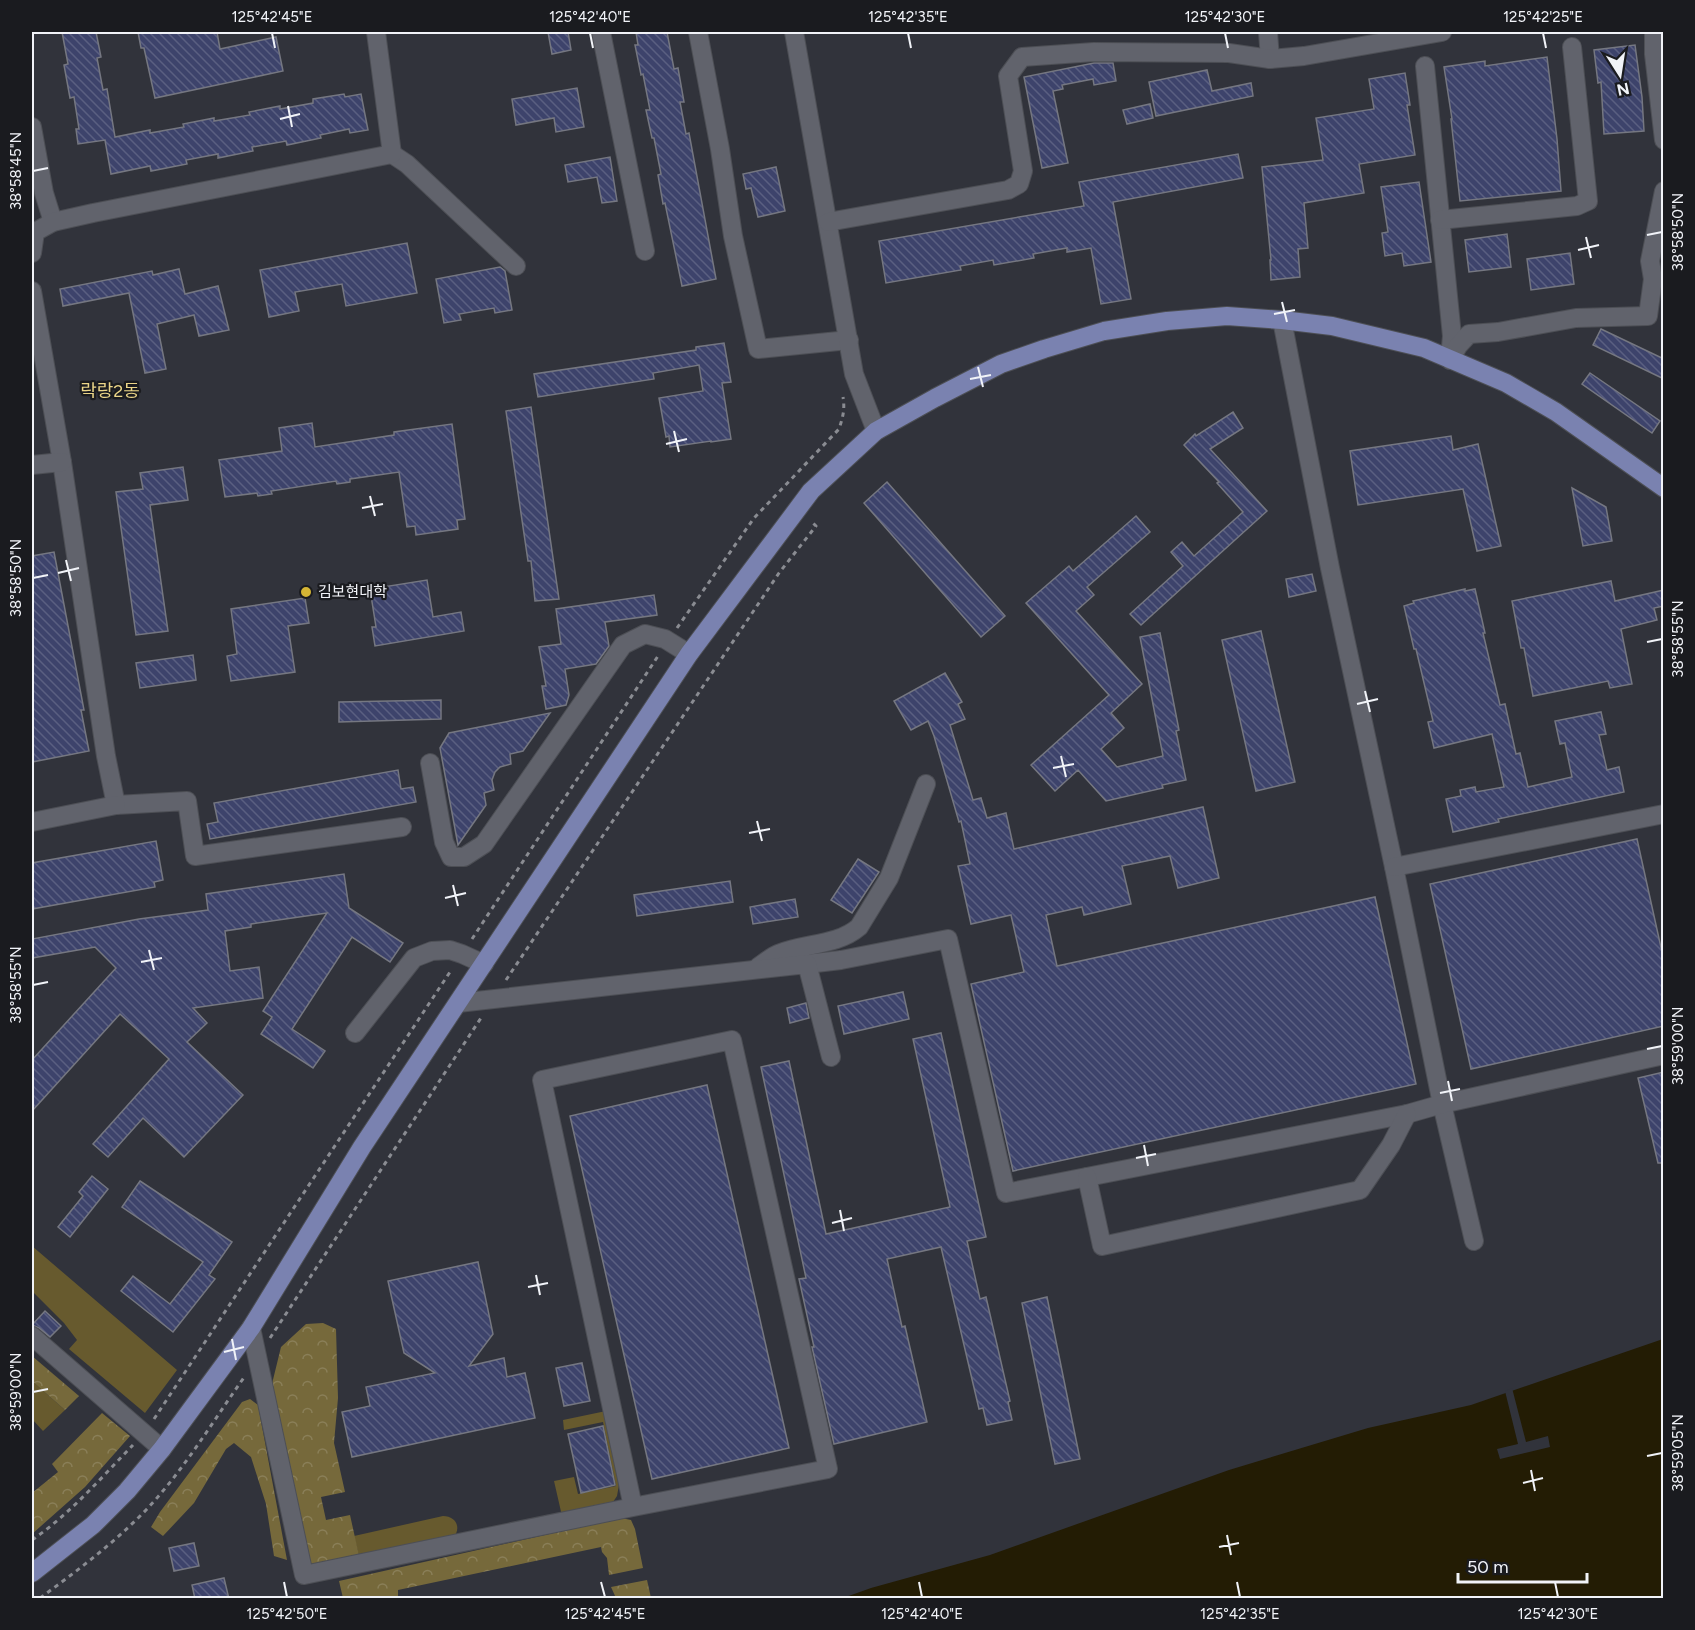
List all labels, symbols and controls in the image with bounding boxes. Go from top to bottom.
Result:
text: 125°42'45"E [231,8,313,26]
text: 125°42'40"E [549,8,631,26]
text: 125°42'35"E [868,8,948,26]
text: 125°42'30"E [1185,8,1265,26]
text: 125°42'25"E [1503,8,1583,26]
north arrow [1590,45,1650,105]
text: N [1615,79,1631,100]
text: 38°58'45"N [7,132,25,210]
text: 38°58'50"N [1669,193,1687,271]
district label: 락랑2동 [80,380,140,402]
text: 38°58'50"N [7,539,25,617]
place label: 김보현대학 [318,583,387,601]
marker: 김보현대학 [299,585,313,599]
text: 38°58'55"N [1669,600,1687,678]
text: 38°58'55"N [7,946,25,1024]
text: 38°59'00"N [1669,1007,1687,1085]
text: 38°59'00"N [7,1353,25,1431]
text: 38°59'05"N [1669,1414,1687,1492]
scale bar [1458,1546,1587,1584]
text: 50 m [1467,1556,1509,1578]
text: 125°42'50"E [246,1605,328,1623]
text: 125°42'45"E [564,1605,646,1623]
text: 125°42'40"E [881,1605,963,1623]
text: 125°42'35"E [1200,1605,1280,1623]
text: 125°42'30"E [1518,1605,1598,1623]

